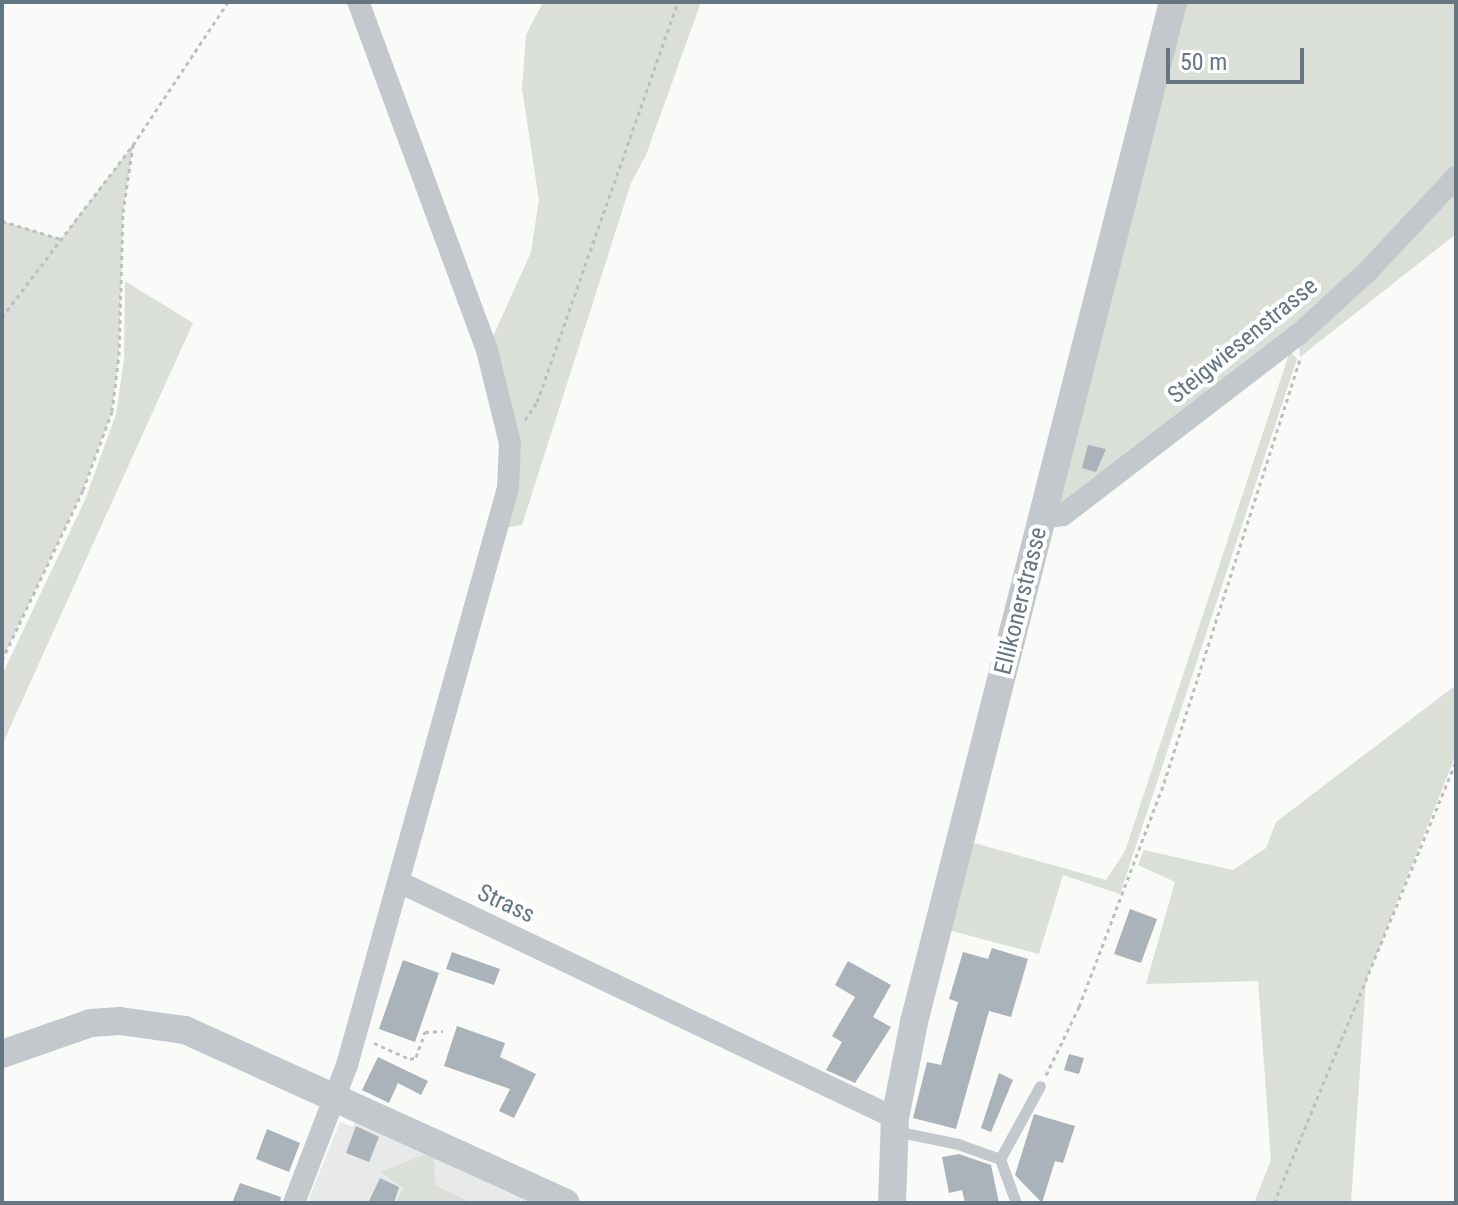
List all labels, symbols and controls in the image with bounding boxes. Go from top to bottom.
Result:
scale bar [1170,32,1308,82]
text: 50 m [1180,48,1227,76]
street label: Steigwiesenstrasse [1163,272,1323,410]
street label: Ellikonerstrasse [989,524,1053,678]
street label: Strass [473,878,539,930]

